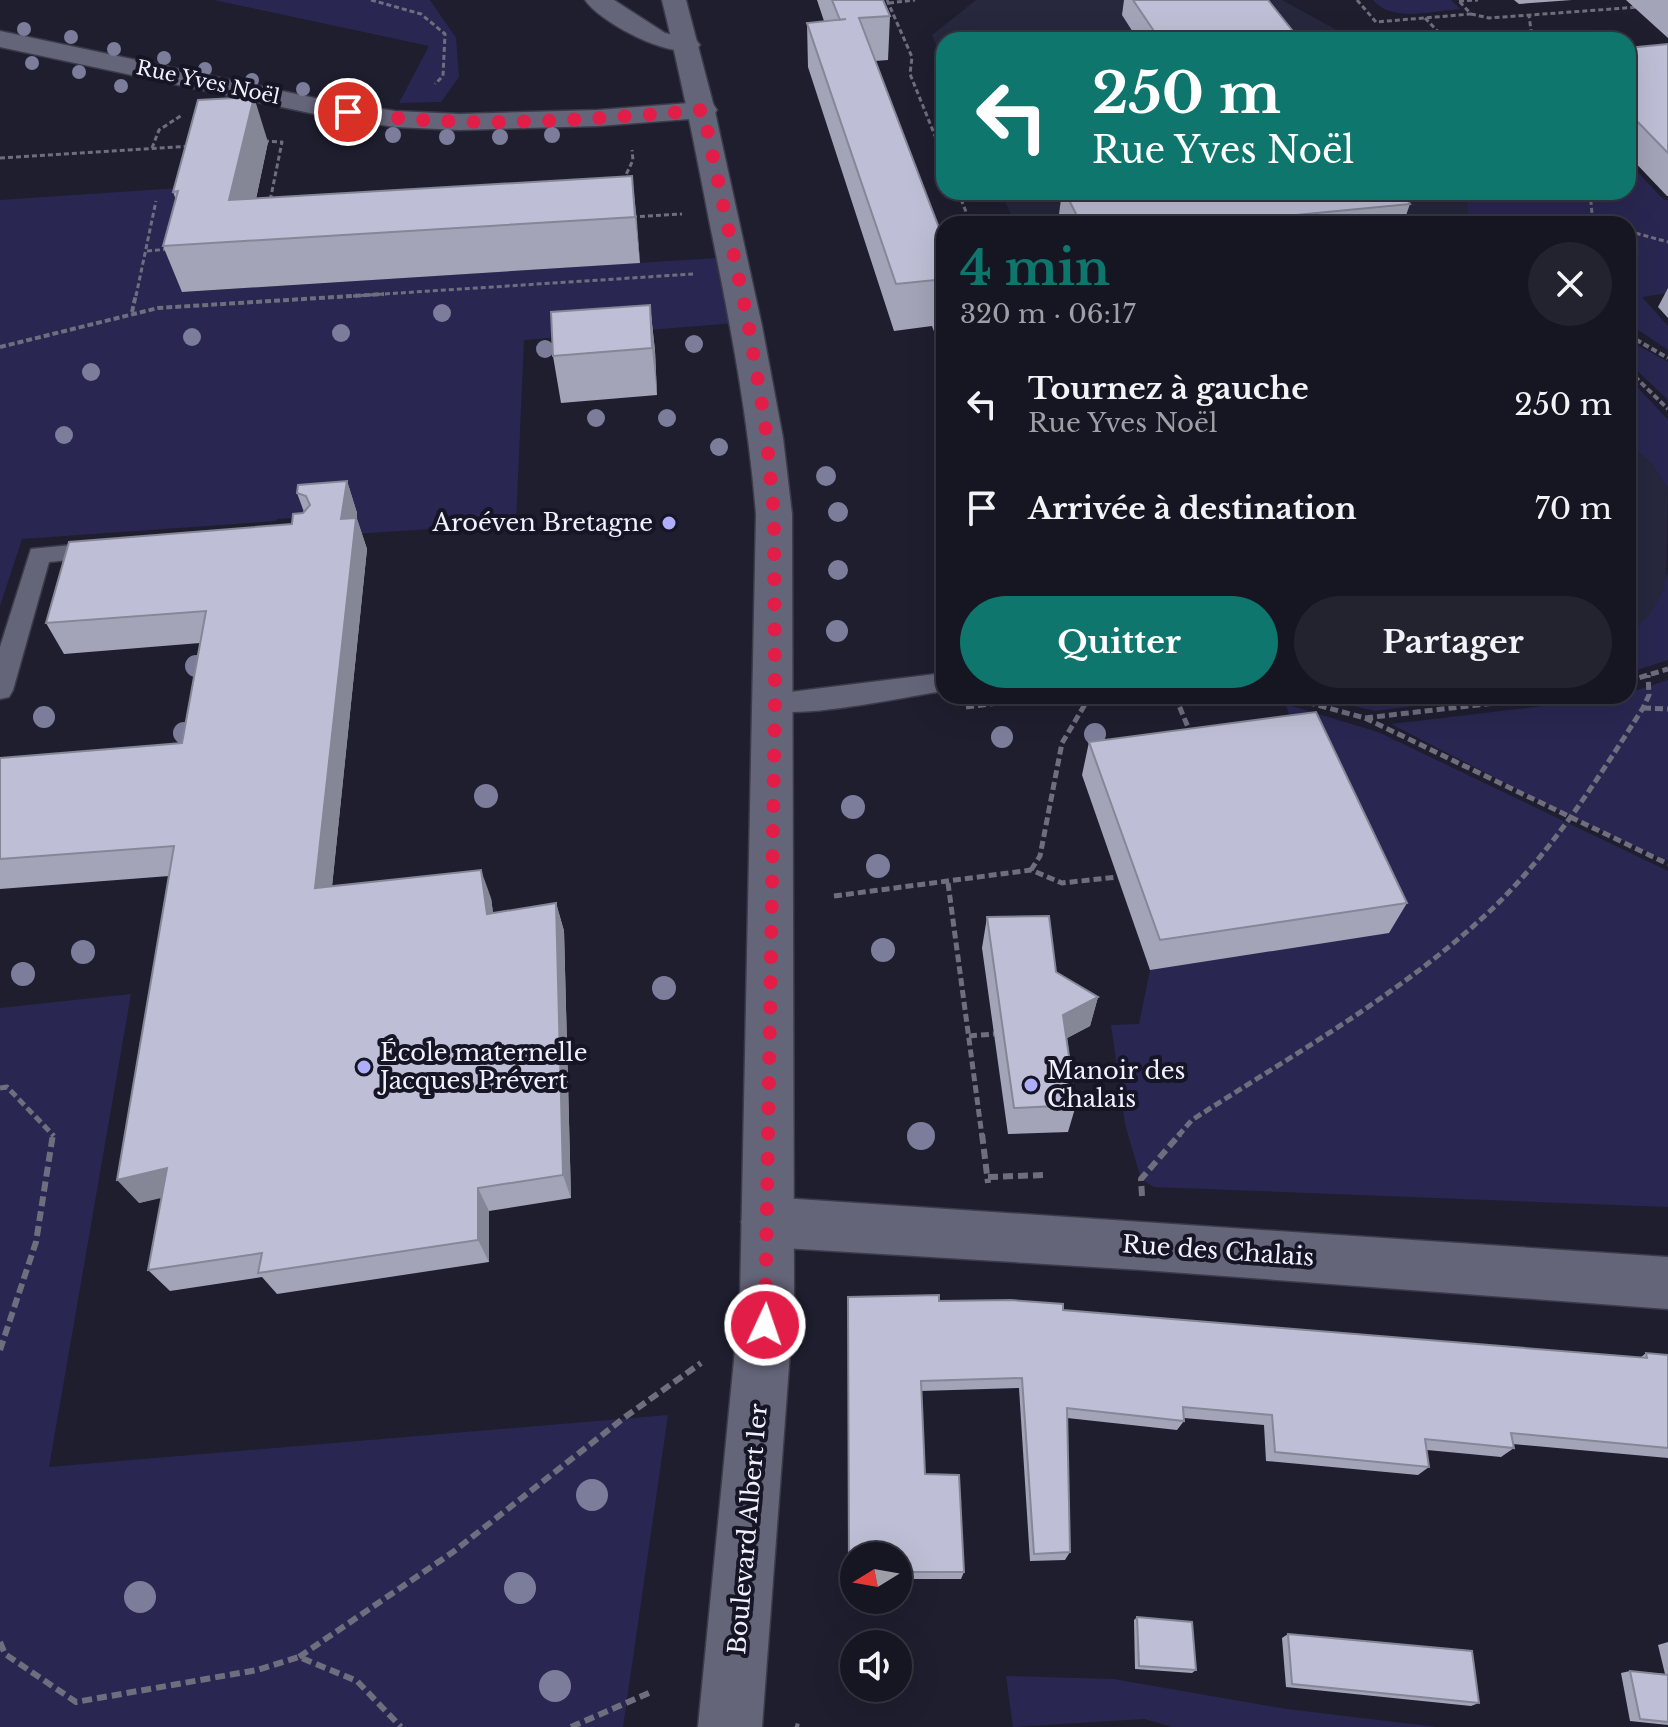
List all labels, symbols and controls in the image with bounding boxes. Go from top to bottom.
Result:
street label: Rue Yves Noël [134,55,282,109]
text: 250 m [1092,59,1281,128]
icon: left [960,64,1064,168]
pin [314,78,382,146]
icon: arrive [326,90,370,134]
text: Rue Yves Noël [1092,128,1354,173]
text: 4 min [960,238,1110,298]
button: close [1528,242,1612,326]
text: 320 m · 06:17 [960,298,1136,330]
text: Tournez à gauche [1028,370,1309,407]
icon: left [960,382,1004,426]
text: 250 m [1514,386,1612,423]
text: Rue Yves Noël [1028,407,1217,439]
icon: arrive [960,486,1004,530]
text: Arrivée à destination [1028,490,1357,527]
text: 70 m [1535,490,1612,527]
place label: Aroéven Bretagne [431,508,653,537]
marker: Aroéven Bretagne [660,514,678,532]
button: Quitter [960,596,1278,688]
button: Partager [1294,596,1612,688]
place label: École maternelle Jacques Prévert [377,1038,587,1095]
place label: Manoir des Chalais [1047,1056,1185,1113]
marker: École maternelle Jacques Prévert [355,1058,373,1076]
marker: Manoir des Chalais [1022,1076,1040,1094]
street label: Rue des Chalais [1121,1229,1315,1272]
position arrow [723,1283,807,1367]
street label: Boulevard Albert 1er [722,1402,773,1656]
north arrow [840,1542,912,1614]
map controls [840,1542,912,1702]
button: sound [840,1630,912,1702]

